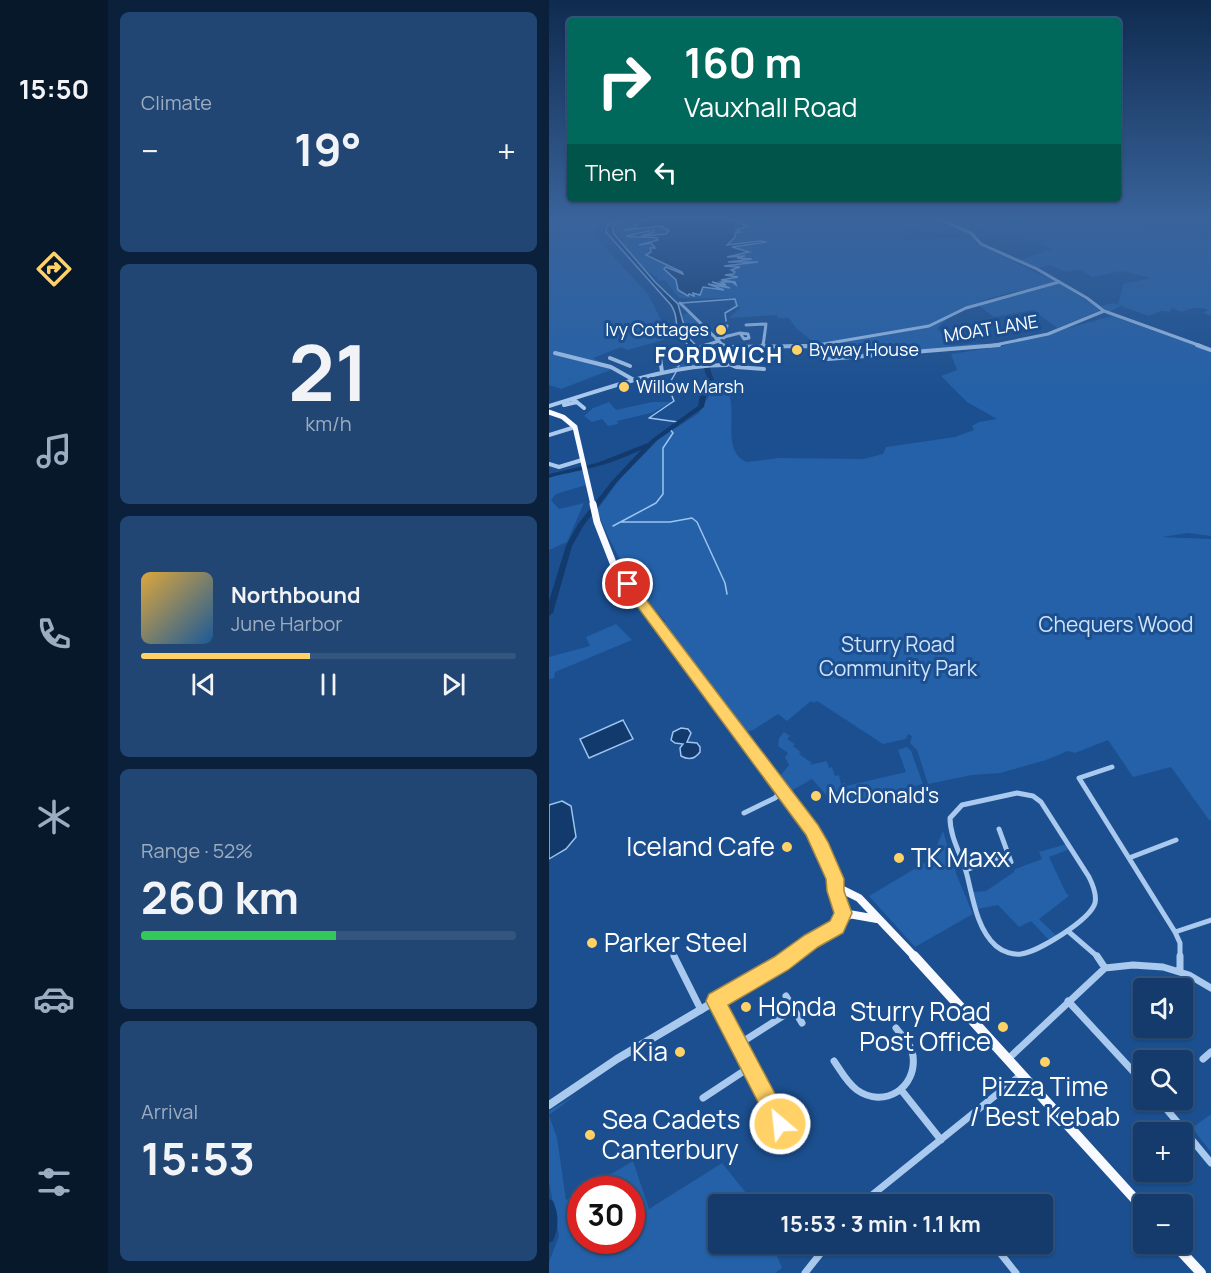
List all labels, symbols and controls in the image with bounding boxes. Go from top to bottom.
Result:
text: 160 m [684,33,802,91]
icon: right [585,42,663,120]
text: 15:50 [19,70,89,107]
text: Vauxhall Road [684,88,857,125]
text: Climate [141,89,212,116]
text: 19° [294,118,362,180]
text: − [141,128,159,173]
text: + [497,128,516,173]
icon: left [649,156,682,189]
text: Then [585,158,637,188]
icon: directions [33,248,75,290]
street label: MOAT LANE [942,309,1040,347]
place label: Ivy Cottages [605,317,709,341]
text: 21 [288,318,369,424]
marker: Ivy Cottages [714,323,728,337]
place label: Byway House [809,337,919,361]
district label: FORDWICH [654,340,784,370]
marker: Byway House [790,343,804,357]
place label: Willow Marsh [636,374,744,398]
marker: Willow Marsh [617,380,631,394]
text: km/h [305,410,352,437]
icon: music [33,430,75,472]
pin [602,558,653,609]
icon: arrive [611,567,644,600]
text: Northbound [231,580,361,610]
text: June Harbor [231,610,343,637]
park label: Chequers Wood [1038,610,1194,638]
icon: phone [33,613,75,655]
park label: Sturry Road Community Park [819,630,978,682]
icon: previous [187,668,220,701]
icon: pause [312,668,345,701]
icon: next [437,668,470,701]
place label: McDonald's [828,781,939,809]
marker: McDonald's [809,789,823,803]
icon: climate [33,796,75,838]
place label: Iceland Cafe [626,828,775,864]
text: Range · 52% [141,837,253,864]
place label: TK Maxx [911,839,1011,875]
marker: Iceland Cafe [780,840,794,854]
marker: TK Maxx [892,851,906,865]
text: 260 km [141,866,299,928]
place label: Parker Steel [604,924,748,960]
marker: Parker Steel [585,936,599,950]
icon: car [33,978,75,1020]
map controls [1133,978,1193,1254]
button: sound [1133,978,1193,1038]
place label: Honda [758,988,836,1024]
place label: Sturry Road Post Office [850,993,991,1059]
marker: Honda [739,1000,753,1014]
marker: Sturry Road Post Office [996,1020,1010,1034]
place label: Kia [632,1033,668,1069]
marker: Kia [673,1045,687,1059]
button: search [1133,1050,1193,1110]
marker: Pizza Time / Best Kebab [1038,1055,1052,1069]
place label: Pizza Time / Best Kebab [970,1068,1120,1134]
position arrow [748,1092,812,1156]
text: Arrival [141,1098,198,1125]
place label: Sea Cadets Canterbury [602,1101,740,1167]
button: + [1133,1122,1193,1182]
text: 15:53 [141,1127,255,1189]
marker: Sea Cadets Canterbury [583,1128,597,1142]
icon: filters [33,1161,75,1203]
speed limit sign: 30 [567,1176,645,1254]
button: − [1133,1194,1193,1254]
text: 15:53 · 3 min · 1.1 km [780,1209,981,1239]

